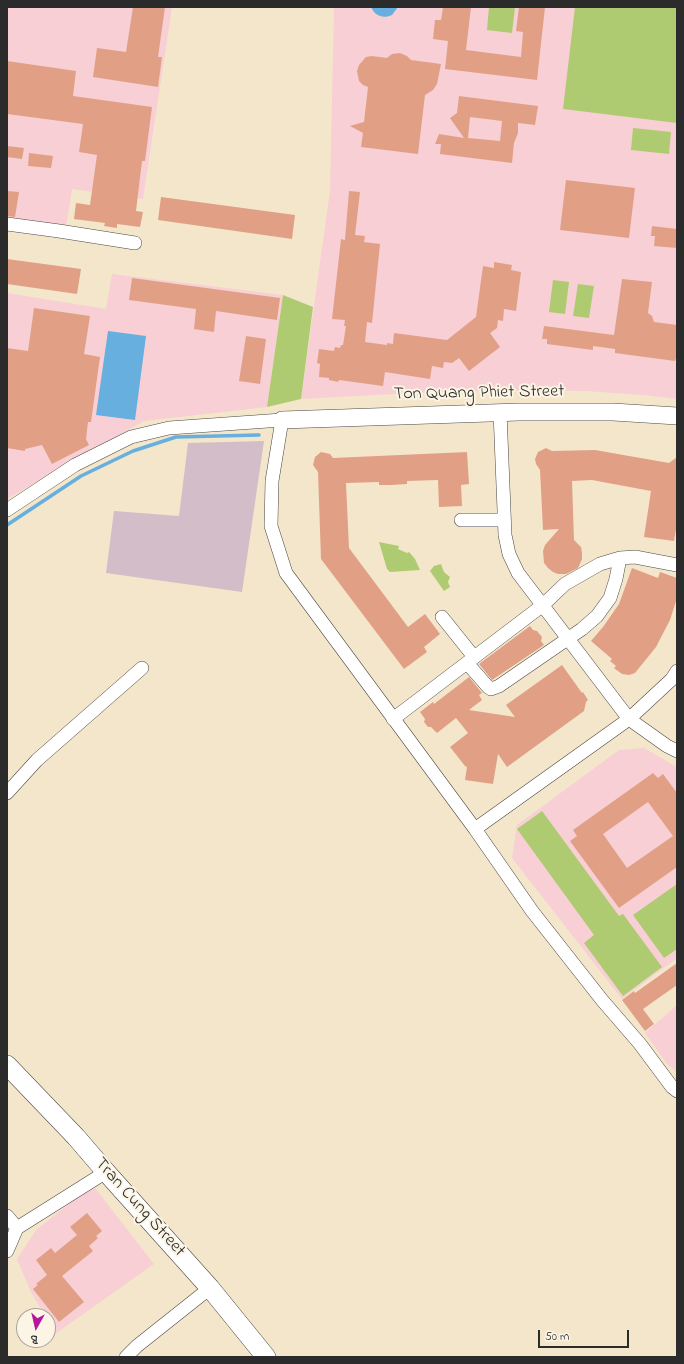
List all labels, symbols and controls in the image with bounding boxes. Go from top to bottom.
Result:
street label: Ton Quang Phiet Street [394,382,564,406]
street label: Tran Cung Street [89,1154,189,1262]
north arrow [16,1308,56,1348]
scale bar [540,1322,631,1348]
text: 50 m [545,1328,569,1346]
text: B [30,1330,39,1347]

